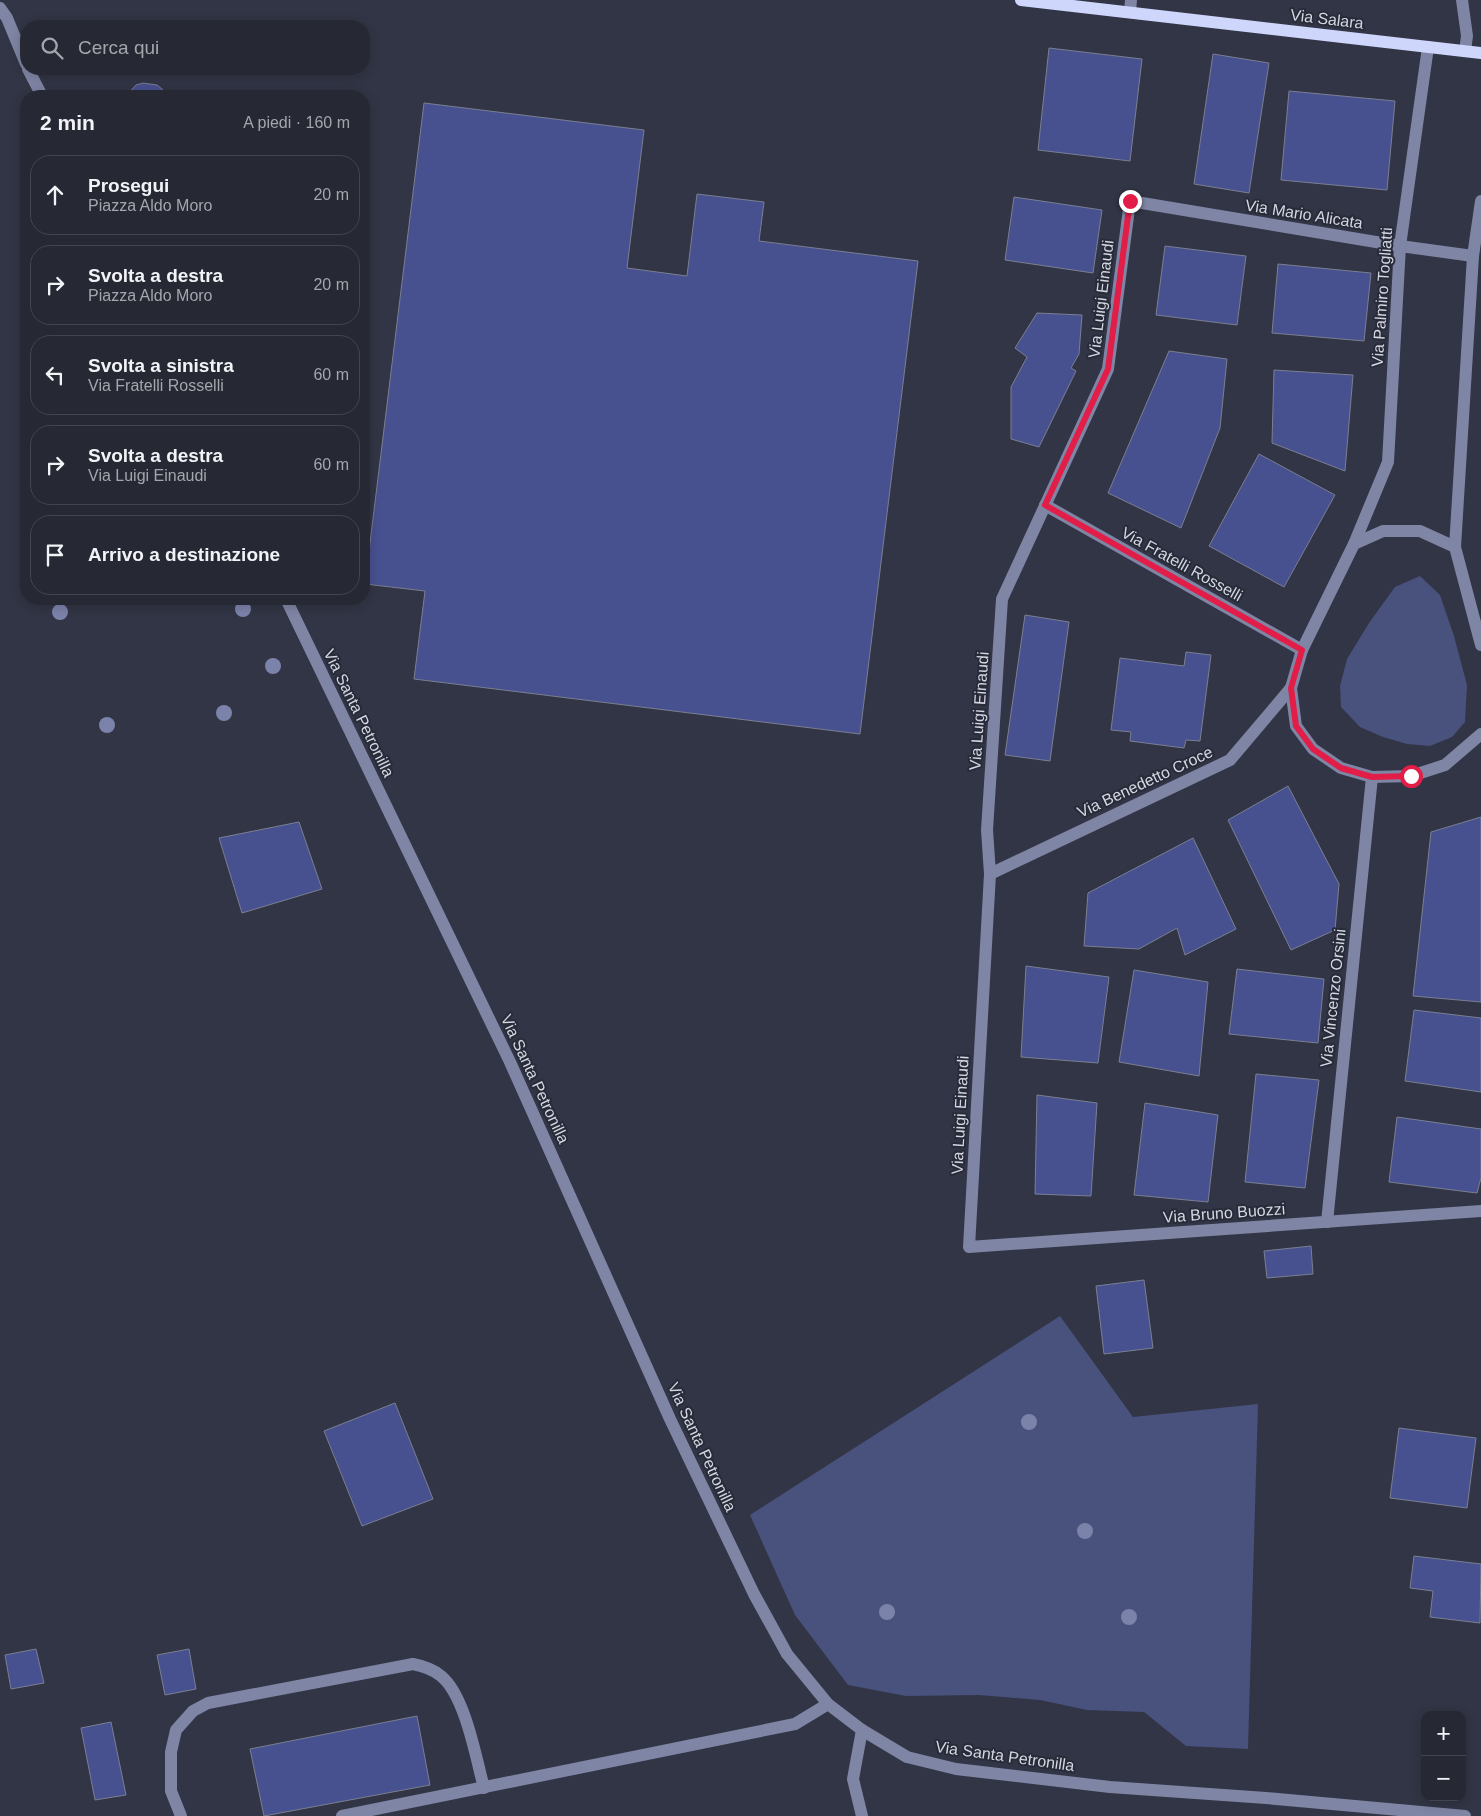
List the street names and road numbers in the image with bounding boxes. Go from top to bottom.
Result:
street label: Via Salara [1289,6,1365,32]
street label: Via Mario Alicata [1244,196,1364,232]
street label: Via Palmiro Togliatti [1369,227,1395,367]
street label: Via Luigi Einaudi [1085,239,1117,359]
street label: Via Fratelli Rosselli [1119,524,1245,604]
street label: Via Santa Petronilla [321,646,397,780]
street label: Via Luigi Einaudi [966,651,992,771]
street label: Via Benedetto Croce [1075,743,1215,821]
street label: Via Vincenzo Orsini [1317,928,1349,1068]
street label: Via Santa Petronilla [498,1012,572,1146]
street label: Via Luigi Einaudi [948,1055,972,1175]
street label: Via Bruno Buozzi [1162,1200,1286,1226]
street label: Via Santa Petronilla [665,1380,739,1514]
street label: Via Santa Petronilla [934,1738,1076,1774]

